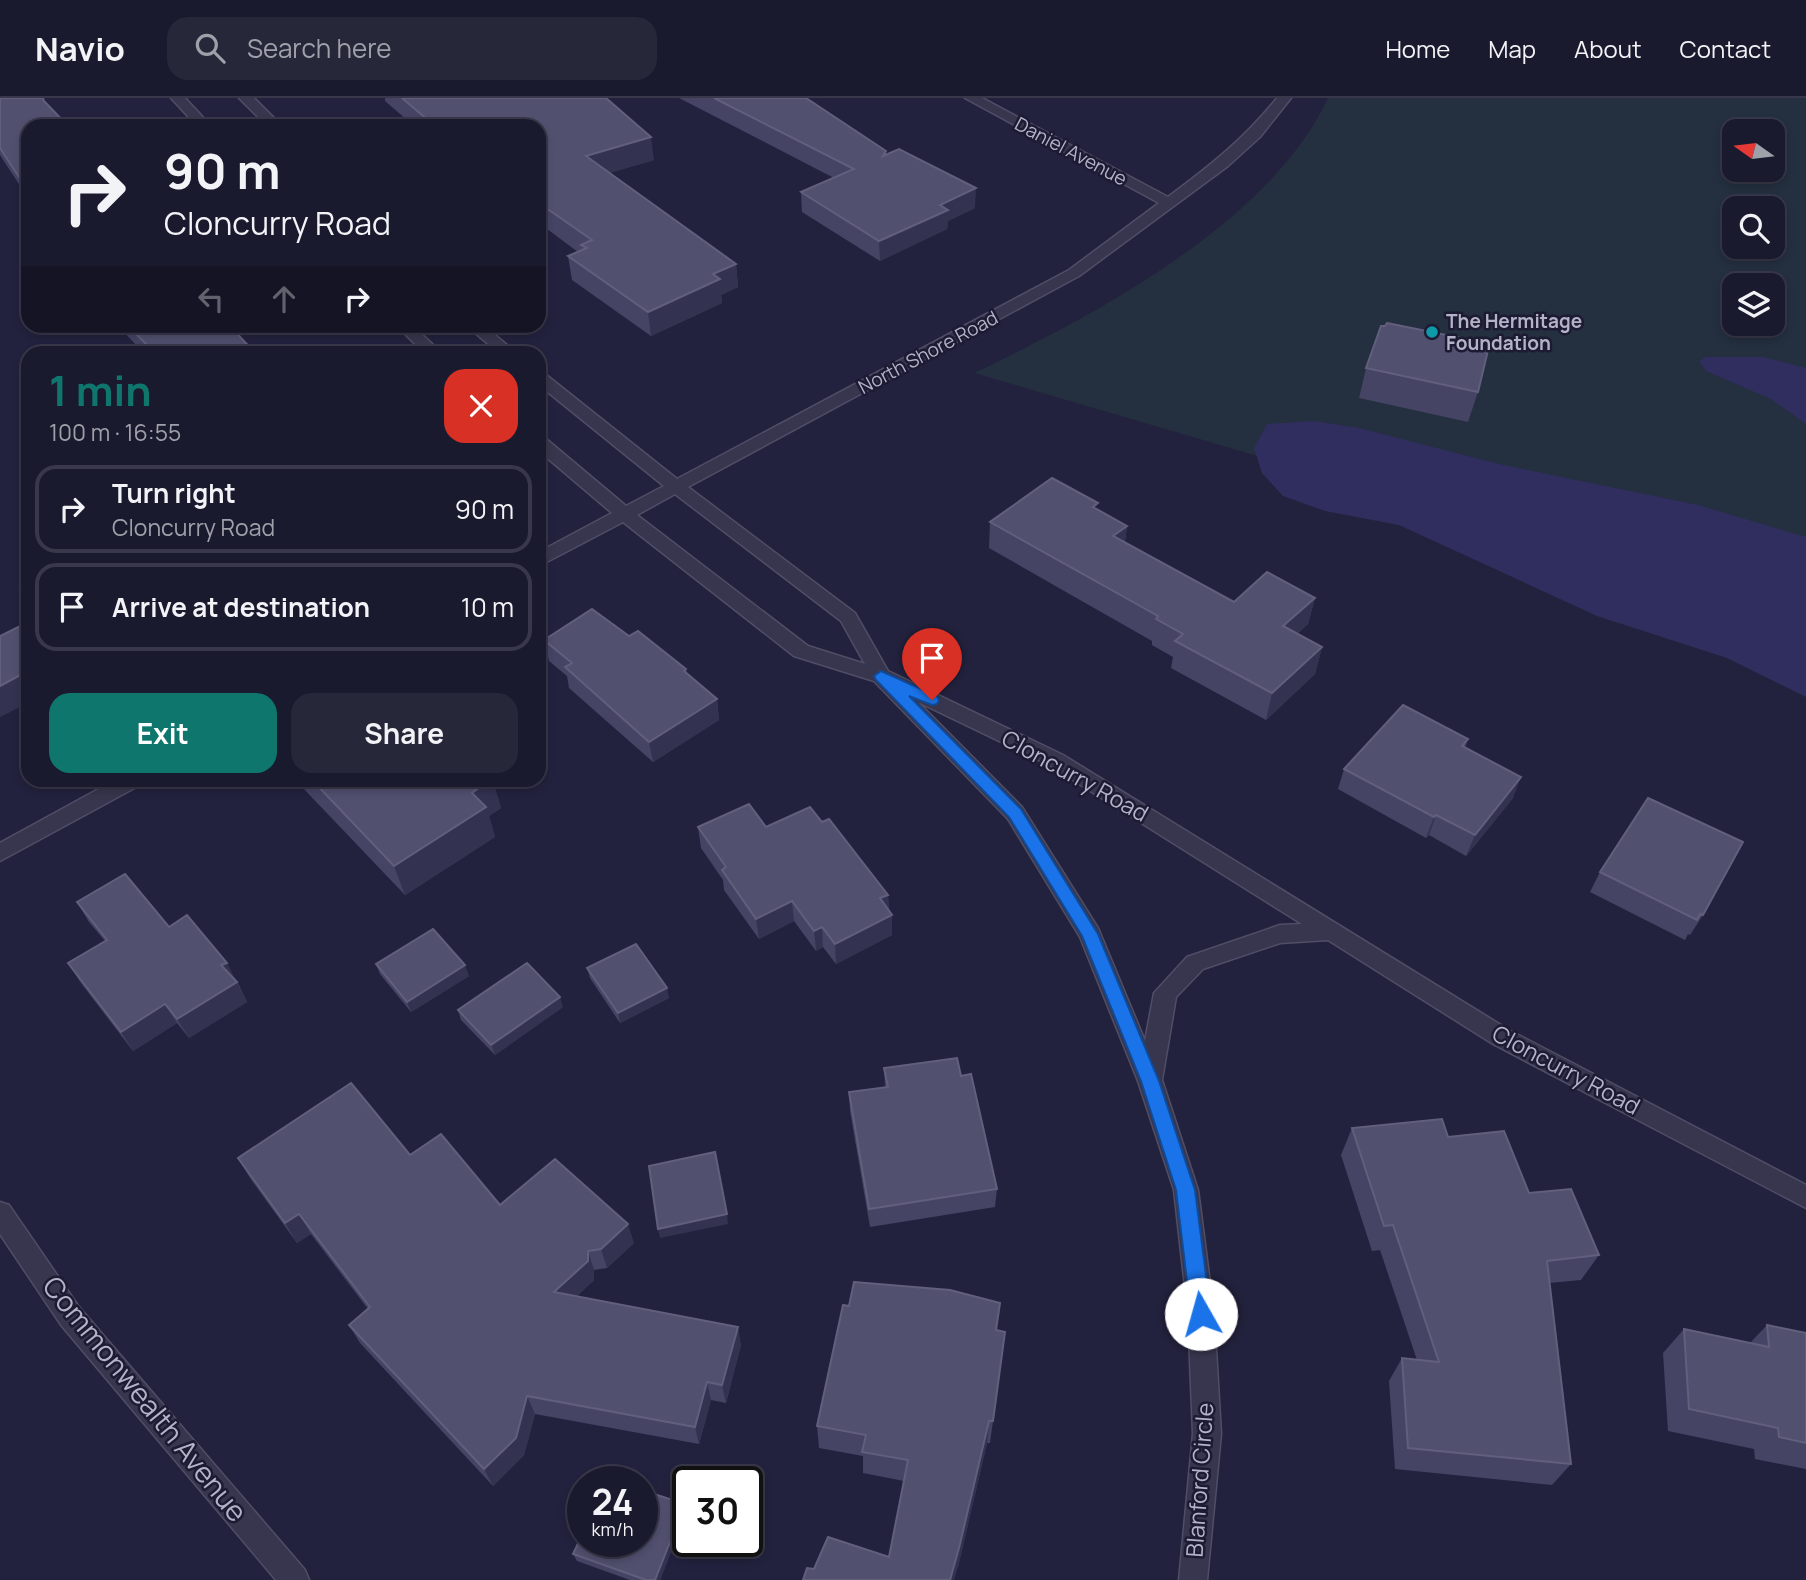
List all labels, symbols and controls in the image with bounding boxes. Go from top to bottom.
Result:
search box [167,17,657,80]
text: Navio [35,26,125,71]
icon: search [191,29,229,67]
text: Search here [247,30,391,66]
text: Home [1385,32,1450,65]
text: Map [1488,32,1536,65]
text: About [1574,32,1642,65]
text: Contact [1680,32,1771,65]
street label: Daniel Avenue [1010,111,1132,191]
north arrow [1722,119,1785,182]
map controls [1722,119,1785,336]
text: 90 m [164,137,281,204]
icon: right [49,147,140,238]
button: search [1722,196,1785,259]
text: Cloncurry Road [164,201,391,245]
button: layers [1722,273,1785,336]
icon: left [192,280,230,318]
icon: ahead [265,280,303,318]
icon: right [338,280,376,318]
street label: North Shore Road [854,304,1002,400]
place label: The Hermitage Foundation [1446,308,1582,356]
marker: The Hermitage Foundation [1424,324,1440,340]
text: 1 min [49,361,152,419]
button: close [444,369,518,443]
text: 100 m · 16:55 [49,416,181,448]
text: Turn right [112,475,236,511]
icon: right [53,490,91,528]
text: 90 m [455,491,514,527]
text: Cloncurry Road [112,511,275,543]
icon: arrive [53,588,91,626]
text: Arrive at destination [112,589,370,625]
text: 10 m [461,589,514,625]
pin [902,628,962,700]
icon: arrive [913,639,951,677]
button: Exit [49,693,277,773]
button: Share [291,693,518,773]
street label: Cloncurry Road [996,722,1155,829]
street label: Cloncurry Road [1487,1017,1646,1122]
street label: Commonwealth Avenue [35,1268,257,1529]
position arrow [1164,1277,1238,1351]
street label: Blanford Circle [1178,1402,1220,1558]
speed limit sign: 30 [672,1466,763,1557]
text: 24 [592,1478,633,1526]
text: km/h [592,1517,633,1541]

